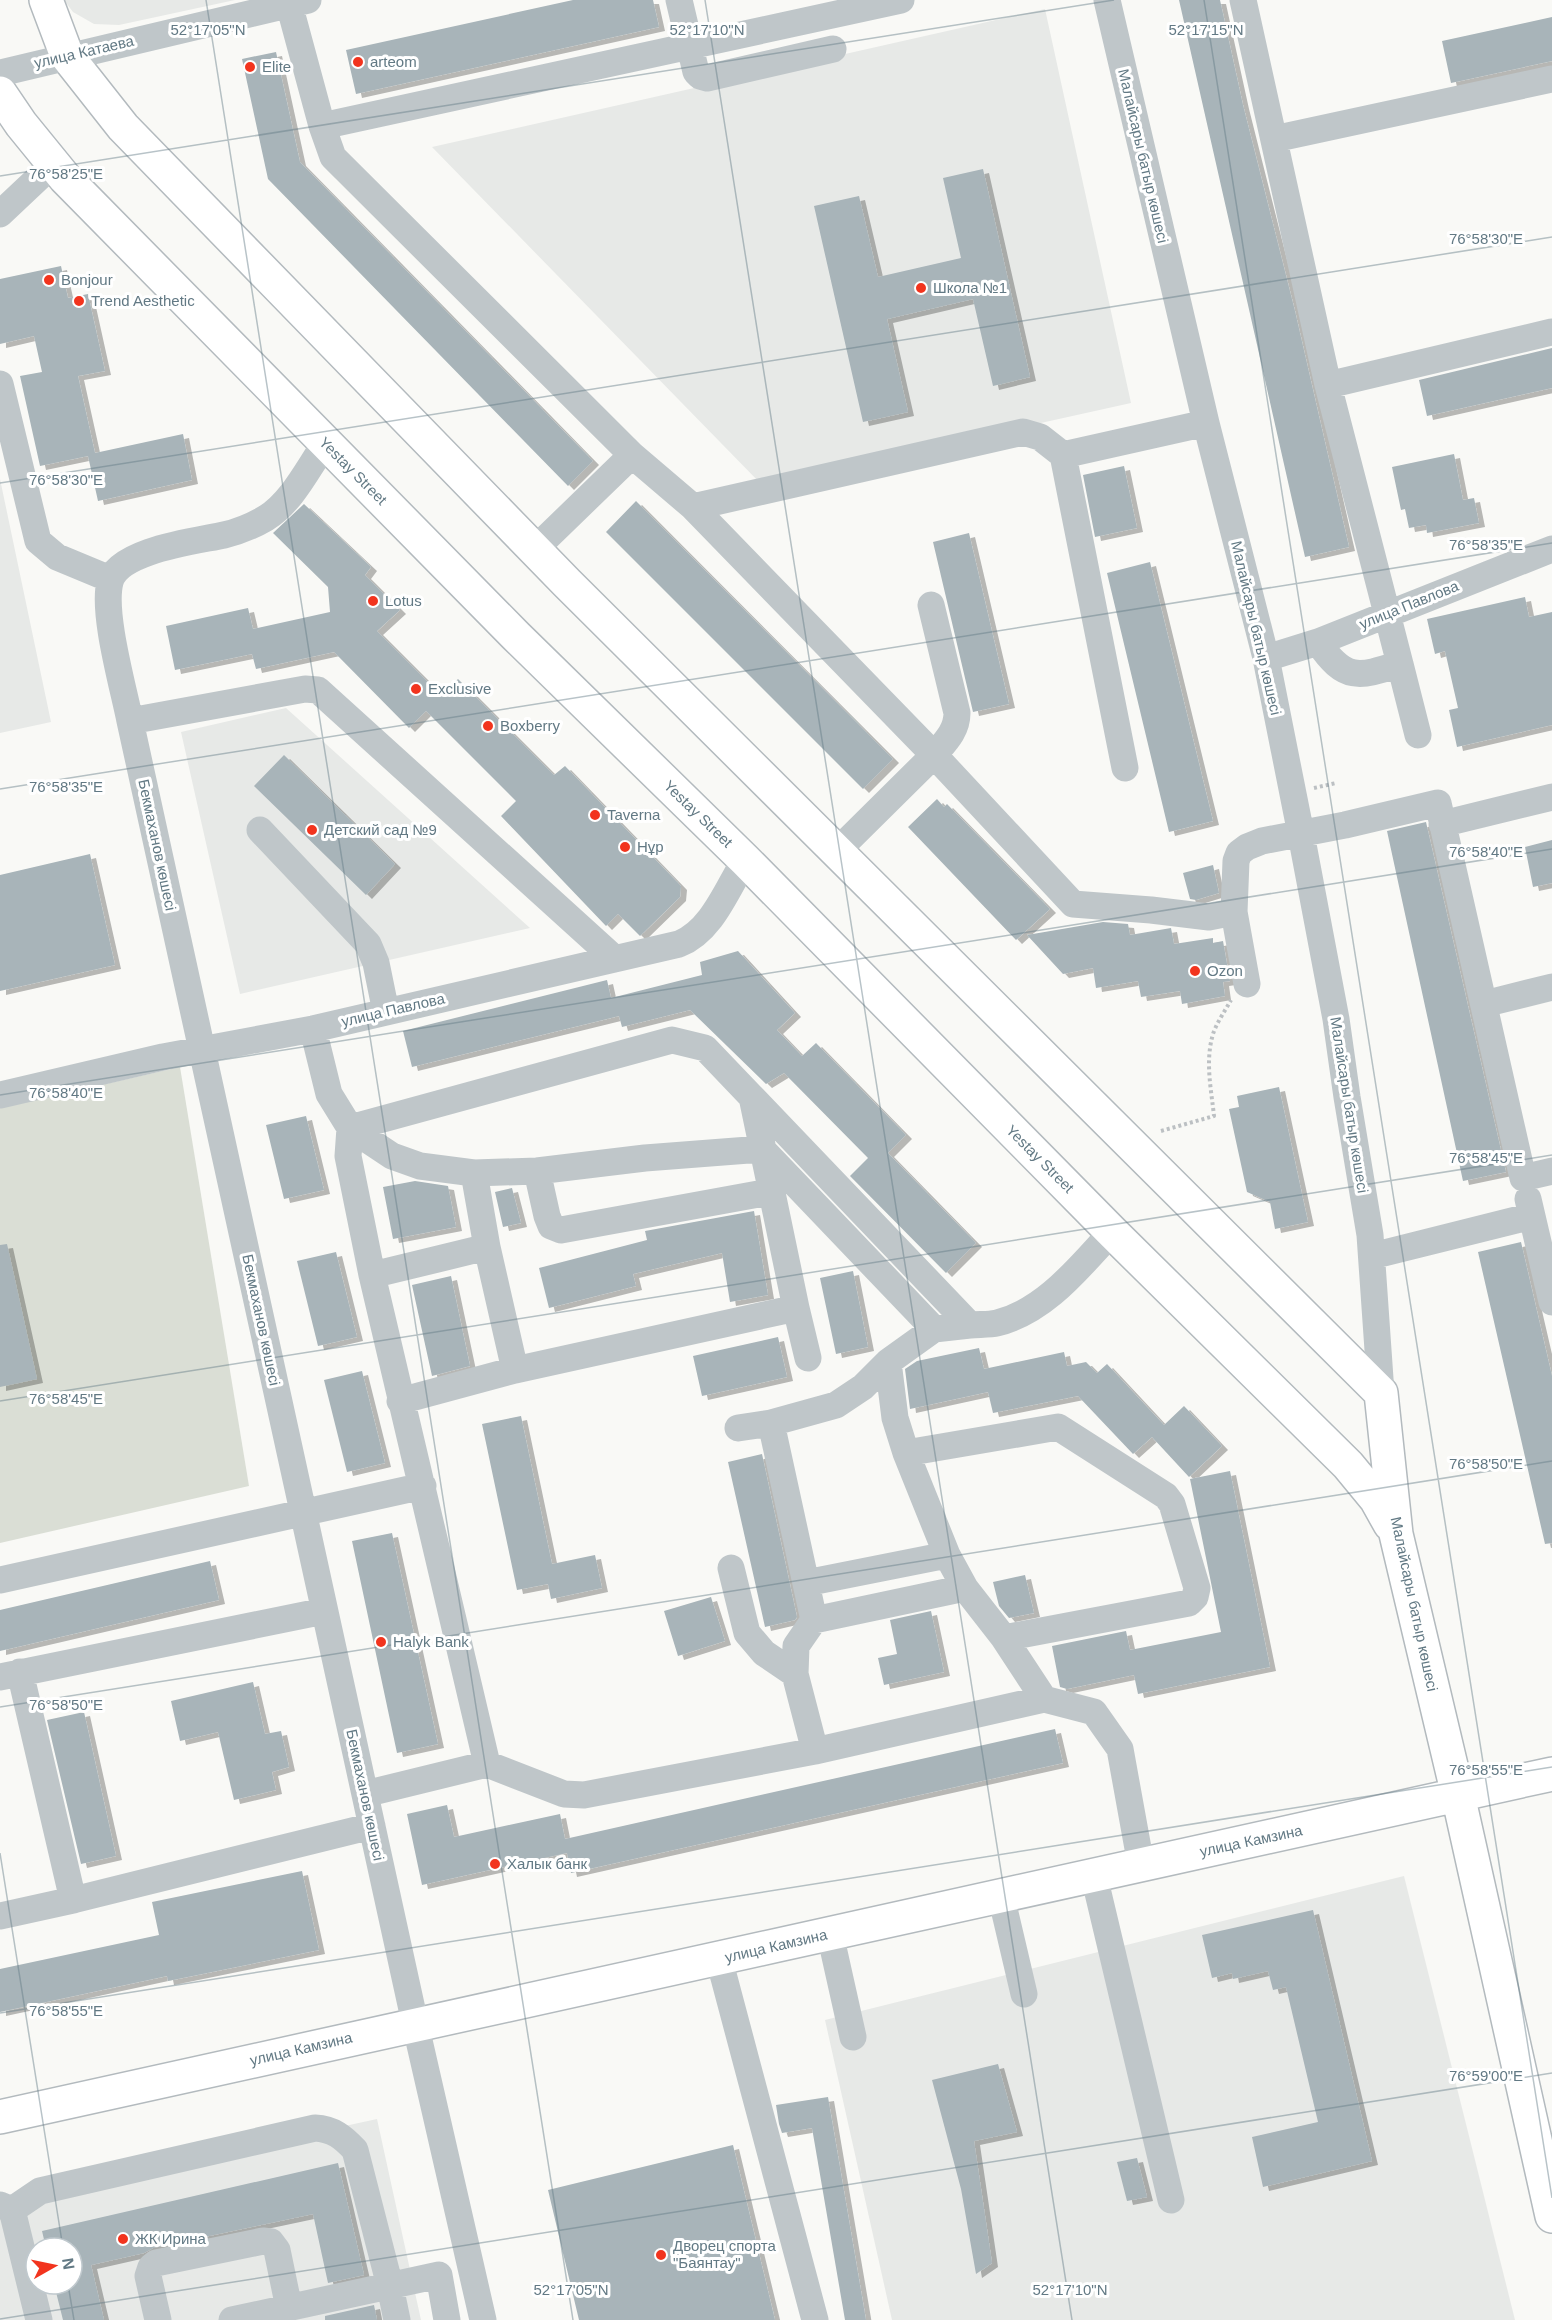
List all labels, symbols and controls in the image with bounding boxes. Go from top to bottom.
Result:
text: 52°17'05"N [170,21,246,38]
text: 52°17'10"N [669,21,745,38]
text: 52°17'15"N [1168,21,1244,38]
street label: улица Катаева [32,32,136,71]
place label: arteom [370,53,417,70]
marker: arteom [351,55,365,69]
place label: Elite [262,58,291,75]
marker: Elite [243,60,257,74]
street label: Малайсары батыр көшесі [1115,67,1172,245]
text: 76°58'25"E [29,165,103,182]
text: 76°58'30"E [1449,230,1523,247]
place label: Bonjour [61,271,113,288]
marker: Bonjour [42,273,56,287]
place label: Школа №1 [933,279,1007,296]
marker: Школа №1 [914,281,928,295]
place label: Trend Aesthetic [91,292,195,309]
marker: Trend Aesthetic [72,294,86,308]
street label: Yestay Street [316,433,391,509]
text: 76°58'30"E [29,471,103,488]
text: 76°58'35"E [1449,536,1523,553]
street label: Малайсары батыр көшесі [1228,539,1285,717]
street label: улица Павлова [1357,577,1462,632]
place label: Lotus [385,592,422,609]
marker: Lotus [366,594,380,608]
place label: Exclusive [428,680,491,697]
marker: Exclusive [409,682,423,696]
place label: Boxberry [500,717,561,734]
marker: Boxberry [481,719,495,733]
street label: Yestay Street [661,777,737,851]
text: 76°58'35"E [29,778,103,795]
street label: Бекмаханов көшесі [135,778,180,912]
place label: Taverna [607,806,661,823]
marker: Taverna [588,808,602,822]
place label: Детский сад №9 [324,821,437,838]
marker: Детский сад №9 [305,823,319,837]
place label: Нұр [637,838,664,855]
marker: Нұр [618,840,632,854]
text: 76°58'40"E [1449,843,1523,860]
place label: Ozon [1207,962,1243,979]
marker: Ozon [1188,964,1202,978]
street label: улица Павлова [340,989,447,1030]
street label: Малайсары батыр көшесі [1327,1016,1372,1194]
text: 76°58'40"E [29,1084,103,1101]
street label: Yestay Street [1003,1121,1078,1197]
text: 76°58'45"E [1449,1149,1523,1166]
street label: Бекмаханов көшесі [239,1253,284,1387]
text: 76°58'45"E [29,1390,103,1407]
text: 76°58'50"E [1449,1455,1523,1472]
street label: Малайсары батыр көшесі [1388,1515,1441,1693]
place label: Halyk Bank [393,1633,469,1650]
marker: Halyk Bank [374,1635,388,1649]
text: 76°58'50"E [29,1696,103,1713]
street label: Бекмаханов көшесі [343,1728,388,1862]
text: 76°58'55"E [1449,1761,1523,1778]
street label: улица Камзина [1198,1821,1304,1860]
place label: Халык банк [507,1855,587,1872]
marker: Халык банк [488,1857,502,1871]
street label: улица Камзина [723,1925,829,1966]
text: 76°58'55"E [29,2002,103,2019]
street label: улица Камзина [248,2028,354,2069]
text: 76°59'00"E [1449,2067,1523,2084]
place label: ЖК Ирина [135,2230,207,2247]
marker: ЖК Ирина [116,2232,130,2246]
north arrow [24,2236,84,2296]
place label: Дворец спорта "Баянтау" [673,2237,776,2271]
marker: Дворец спорта "Баянтау" [654,2248,668,2262]
text: N [59,2257,78,2271]
text: 52°17'05"N [533,2281,609,2298]
text: 52°17'10"N [1032,2281,1108,2298]

